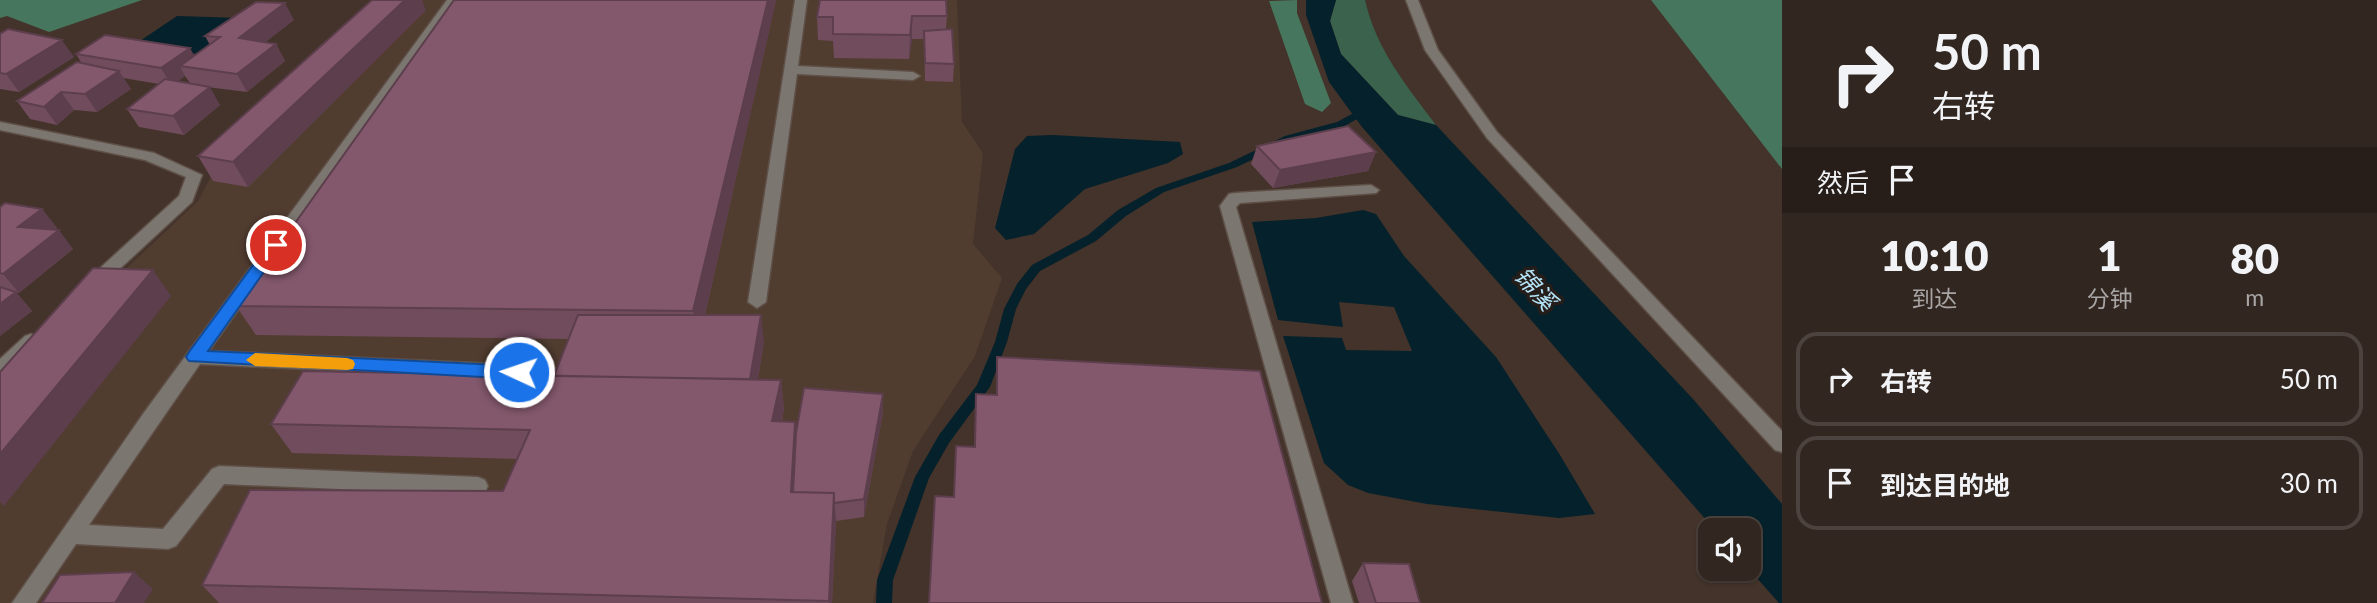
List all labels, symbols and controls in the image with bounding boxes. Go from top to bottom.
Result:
text: 50 m [1932,22,2042,80]
icon: right [1817,28,1908,119]
text: 右转 [1932,86,1996,125]
icon: arrive [1883,161,1921,199]
text: 然后 [1817,166,1869,198]
pin [246,215,306,275]
icon: arrive [257,226,295,264]
text: 10:10 [1880,230,1989,280]
text: 1 [2097,230,2122,280]
text: 80 [2230,233,2279,283]
water label: 锦溪 [1509,260,1565,318]
text: m [2245,283,2264,311]
text: 到达 [1911,284,1957,312]
text: 分钟 [2086,284,2132,312]
position arrow [482,335,556,409]
icon: right [1821,360,1859,398]
text: 50 m [2280,363,2338,395]
text: 右转 [1880,365,1932,397]
icon: arrive [1821,464,1859,502]
text: 30 m [2280,467,2338,499]
text: 到达目的地 [1880,469,2010,501]
map controls [1698,518,1761,581]
button: sound [1698,518,1761,581]

